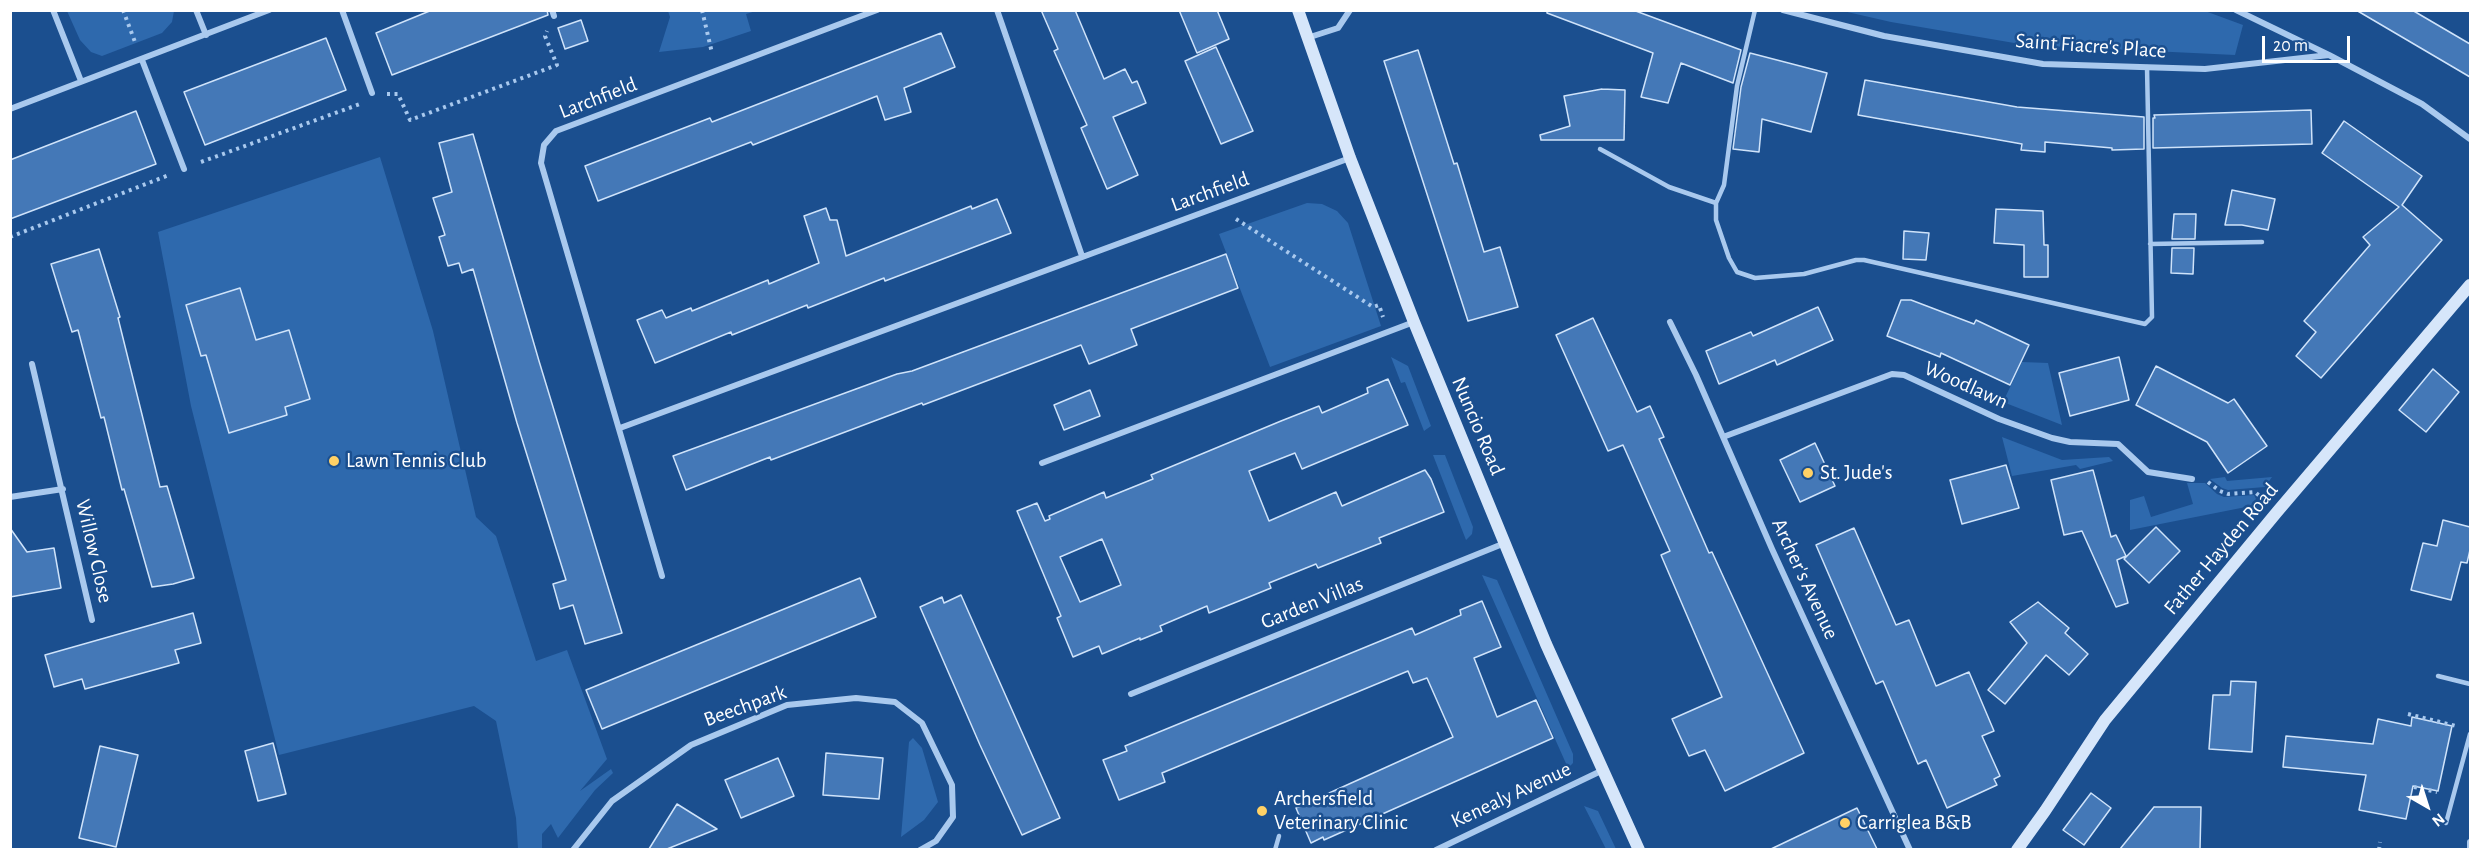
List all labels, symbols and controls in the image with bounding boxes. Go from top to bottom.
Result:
scale bar [2265,24,2354,62]
street label: Saint Fiacre's Place [2015,28,2167,64]
text: 20 m [2273,37,2308,55]
street label: Larchfield [556,72,640,124]
street label: Larchfield [1168,166,1252,218]
street label: Woodlawn [1920,355,2012,415]
street label: Nuncio Road [1446,373,1510,479]
place label: Lawn Tennis Club [346,448,487,474]
marker: Lawn Tennis Club [327,454,341,468]
place label: St. Jude's [1820,460,1893,486]
marker: St. Jude's [1801,466,1815,480]
street label: Father Hayden Road [2159,478,2283,620]
street label: Willow Close [70,497,118,605]
street label: Archer's Avenue [1766,515,1844,643]
street label: Garden Villas [1257,571,1367,635]
street label: Beechpark [700,679,790,733]
street label: Kenealy Avenue [1447,756,1575,834]
north arrow [2397,776,2457,836]
place label: Archersfield Veterinary Clinic [1274,786,1408,836]
marker: Archersfield Veterinary Clinic [1255,804,1269,818]
place label: Carriglea B&B [1857,810,1971,836]
text: N [2429,810,2448,830]
marker: Carriglea B&B [1838,816,1852,830]

